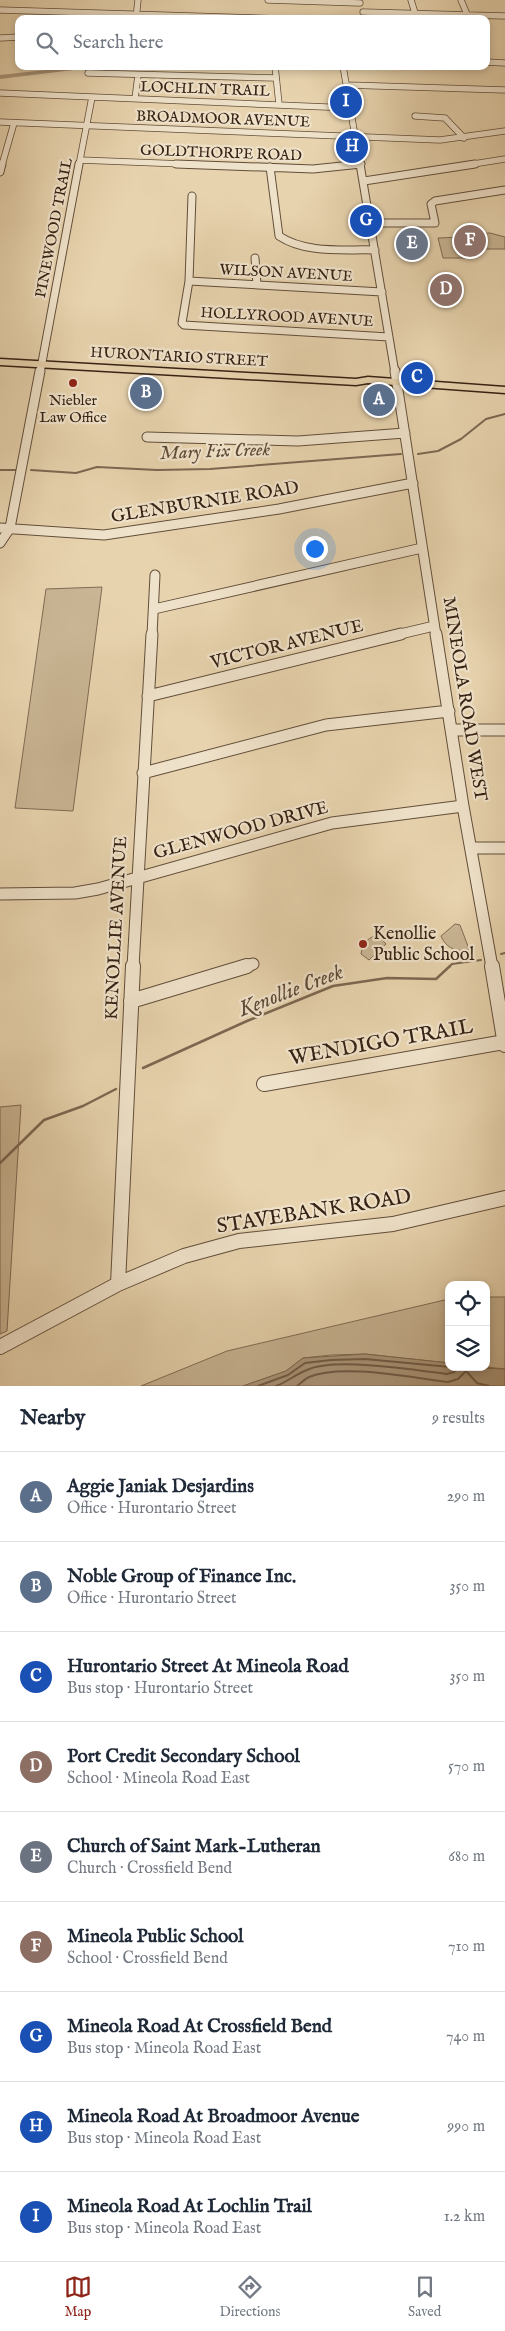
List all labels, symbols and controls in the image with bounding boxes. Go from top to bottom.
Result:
search box [15,15,490,70]
icon: search [33,29,61,57]
text: Search here [73,31,164,55]
street label: LOCHLIN TRAIL [140,77,270,101]
pin: I [330,83,362,121]
street label: BROADMOOR AVENUE [136,106,310,132]
pin: H [336,128,368,166]
street label: GOLDTHORPE ROAD [140,141,302,165]
street label: PINEWOOD TRAIL [31,156,77,300]
pin: G [350,202,382,240]
pin: F [454,222,486,260]
pin: E [396,225,428,263]
street label: WILSON AVENUE [219,260,353,286]
pin: D [430,271,462,309]
street label: HOLLYROOD AVENUE [200,303,374,331]
street label: HURONTARIO STREET [90,343,268,371]
pin: C [401,359,433,397]
pin: B [130,374,162,412]
marker: Niebler Law Office [67,377,79,389]
pin: A [363,381,395,419]
place label: Niebler Law Office [39,391,107,427]
water label: Mary Fix Creek [160,438,271,466]
street label: GLENBURNIE ROAD [109,477,301,529]
your location [302,536,328,562]
street label: MINEOLA ROAD WEST [436,595,492,803]
street label: VICTOR AVENUE [207,615,366,675]
street label: GLENWOOD DRIVE [151,797,331,865]
street label: KENOLLIE AVENUE [101,835,133,1021]
place label: Kenollie Public School [373,923,474,967]
marker: Kenollie Public School [357,938,369,950]
water label: Kenollie Creek [234,958,348,1024]
street label: WENDIGO TRAIL [287,1014,475,1072]
street label: STAVEBANK ROAD [215,1183,413,1241]
map controls [445,1281,490,1371]
button: locate [445,1281,490,1326]
button: layers [445,1326,490,1371]
text: Nearby [20,1405,85,1432]
text: 9 results [432,1409,485,1429]
text: Aggie Janiak Desjardins [67,1475,254,1499]
text: A [31,1487,41,1507]
text: 290 m [447,1487,485,1507]
text: Office · Hurontario Street [67,1499,237,1519]
text: Noble Group of Finance Inc. [67,1565,296,1589]
text: B [31,1577,41,1597]
text: 350 m [450,1577,485,1597]
text: Office · Hurontario Street [67,1589,237,1609]
text: Hurontario Street At Mineola Road [67,1655,349,1679]
text: C [30,1667,42,1687]
text: 350 m [450,1667,485,1687]
text: Bus stop · Hurontario Street [67,1679,253,1699]
text: Port Credit Secondary School [67,1745,300,1769]
text: D [30,1757,42,1777]
text: 570 m [448,1757,485,1777]
text: School · Mineola Road East [67,1769,250,1789]
text: Church of Saint Mark-Lutheran [67,1835,321,1859]
text: E [30,1847,42,1867]
text: 680 m [448,1847,485,1867]
text: Church · Crossfield Bend [67,1859,232,1879]
text: Mineola Public School [67,1925,244,1949]
text: F [31,1937,41,1957]
text: 710 m [448,1937,485,1957]
text: School · Crossfield Bend [67,1949,228,1969]
text: Mineola Road At Crossfield Bend [67,2015,332,2039]
text: G [30,2027,42,2047]
text: 740 m [446,2027,485,2047]
text: Bus stop · Mineola Road East [67,2039,261,2059]
text: Mineola Road At Broadmoor Avenue [67,2105,359,2129]
text: H [29,2117,43,2137]
text: 990 m [447,2117,485,2137]
text: Bus stop · Mineola Road East [67,2129,261,2149]
text: Mineola Road At Lochlin Trail [67,2195,312,2219]
text: I [33,2207,39,2227]
text: 1.2 km [444,2207,485,2227]
text: Bus stop · Mineola Road East [67,2219,261,2239]
tab: Map [64,2273,92,2321]
tab: Directions [219,2273,280,2321]
tab: Saved [408,2273,441,2321]

